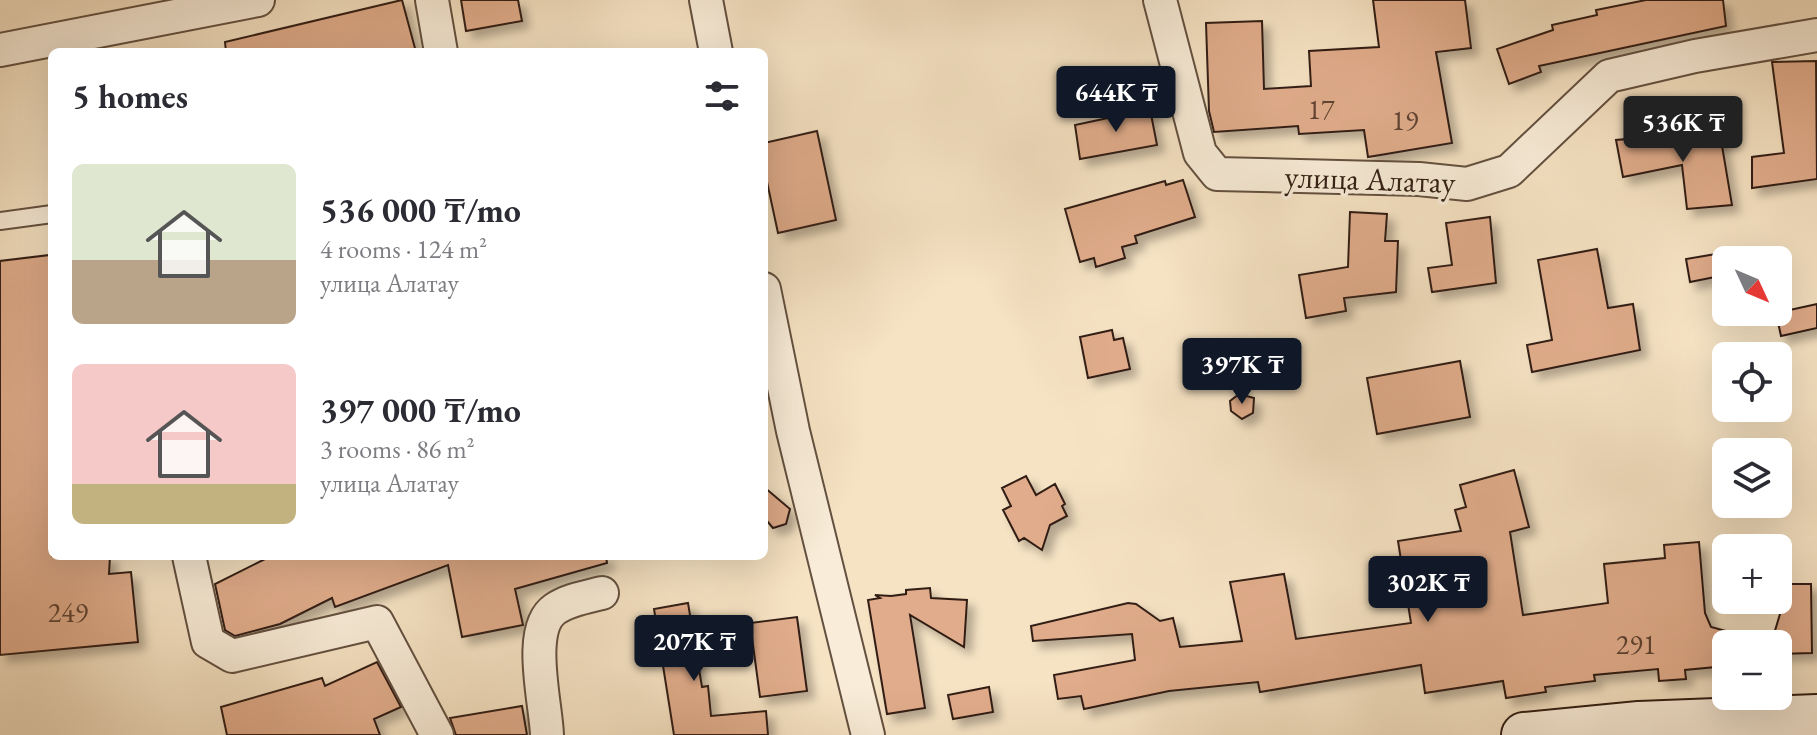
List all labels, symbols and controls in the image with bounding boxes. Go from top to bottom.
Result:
pin: 644K ₸ [1051,66,1181,134]
text: 5 homes [72,74,188,118]
icon: filters [700,74,744,118]
text: 644K ₸ [1074,75,1158,109]
house number: 17 [1308,91,1335,127]
pin: 536K ₸ [1618,96,1748,164]
house number: 19 [1392,102,1418,138]
text: 536K ₸ [1641,105,1725,139]
street label: улица Алатау [1284,155,1457,203]
text: 536 000 ₸/mo [320,188,521,232]
icon: home [136,196,232,292]
text: 4 rooms · 124 m² [320,232,487,266]
north arrow [1712,246,1792,326]
map controls [1712,246,1792,710]
text: улица Алатау [320,266,459,300]
pin: 397K ₸ [1177,338,1307,406]
button: locate [1712,342,1792,422]
text: 397K ₸ [1200,347,1284,381]
text: 397 000 ₸/mo [320,388,521,432]
icon: home [136,396,232,492]
text: 3 rooms · 86 m² [320,432,475,466]
button: layers [1712,438,1792,518]
text: улица Алатау [320,466,459,500]
button: + [1712,534,1792,614]
pin: 302K ₸ [1363,556,1493,624]
text: 302K ₸ [1386,565,1470,599]
house number: 249 [48,594,88,630]
pin: 207K ₸ [629,615,759,683]
text: 207K ₸ [652,624,736,658]
house number: 291 [1616,626,1656,662]
button: − [1712,630,1792,710]

